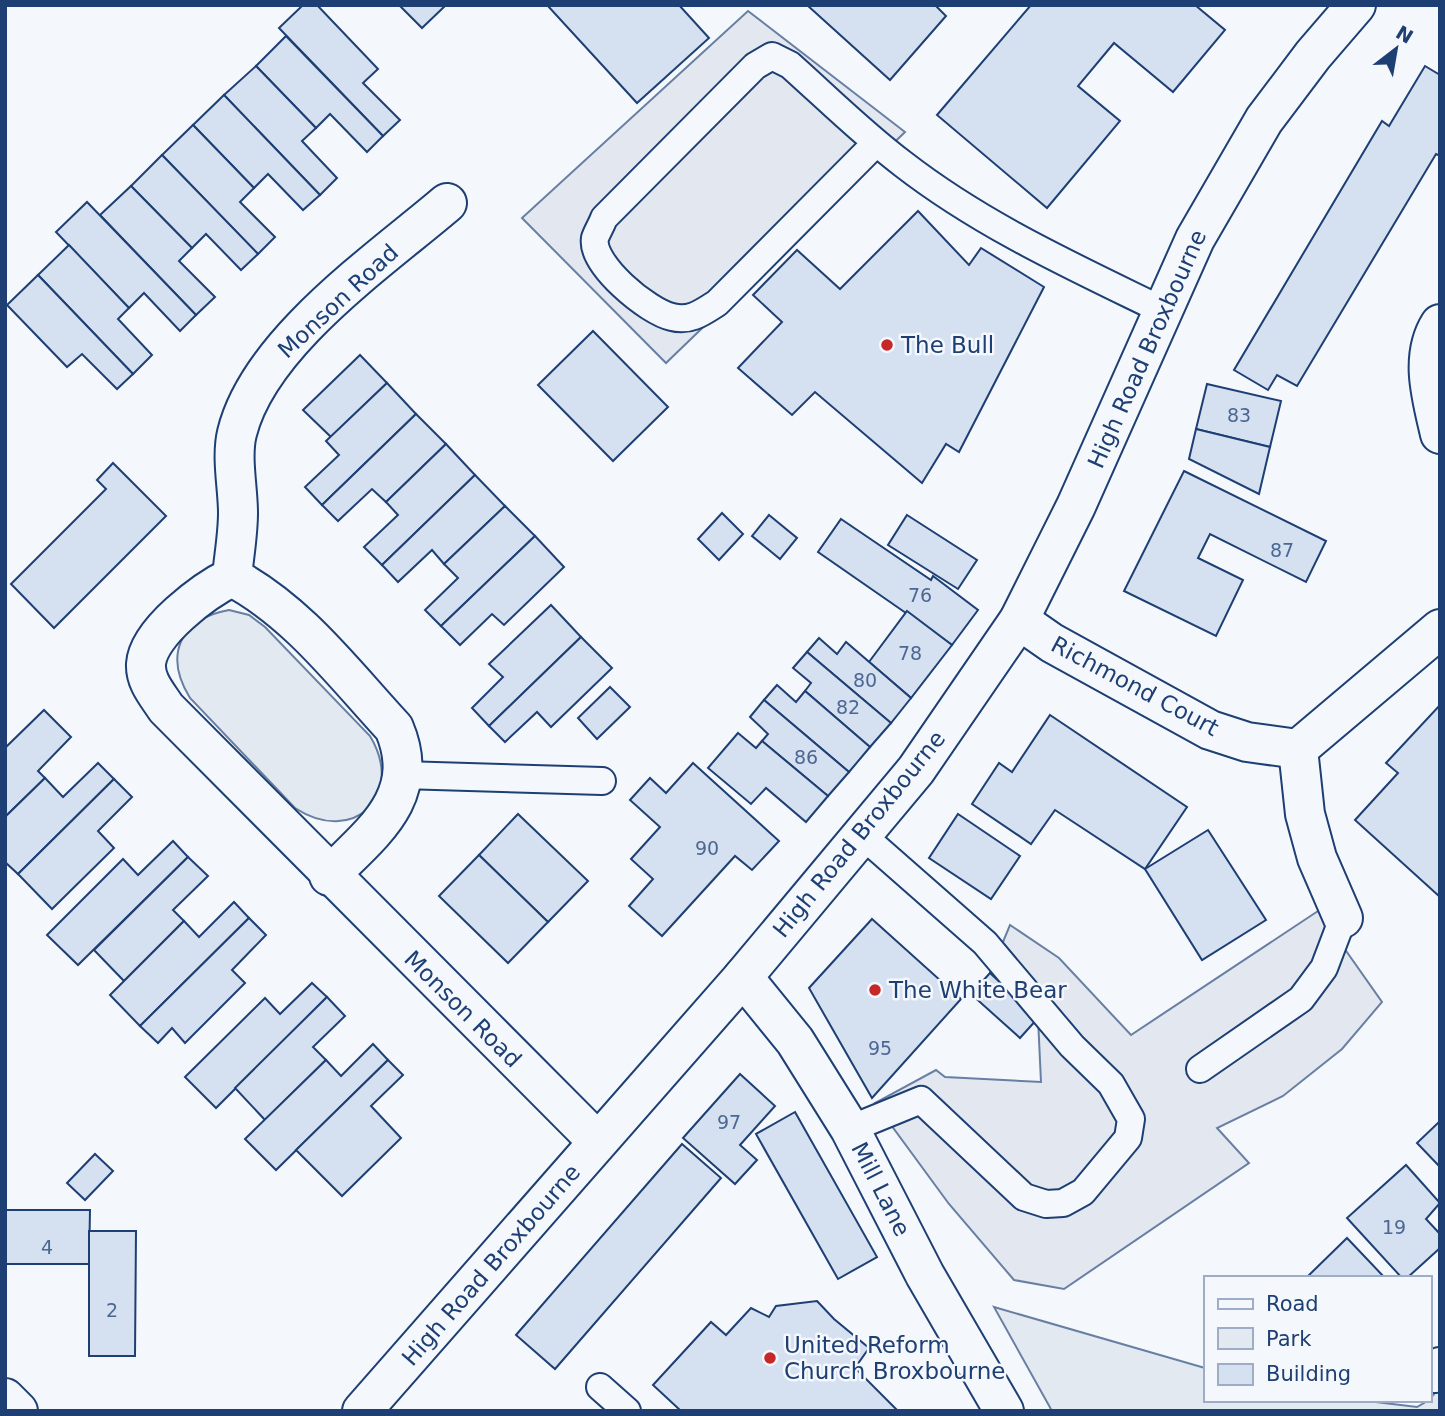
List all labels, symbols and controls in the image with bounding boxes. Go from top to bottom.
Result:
north arrow [1361,14,1431,84]
text: N [1392,21,1417,48]
street label: High Road Broxbourne [1083,226,1211,472]
street label: Monson Road [273,239,403,363]
place label: The Bull [900,332,994,358]
marker: The Bull [879,337,895,353]
house number: 83 [1227,404,1251,426]
house number: 87 [1270,539,1294,561]
house number: 76 [908,584,932,606]
street label: Richmond Court [1047,631,1223,741]
house number: 78 [898,642,922,664]
house number: 80 [853,669,877,691]
house number: 82 [836,696,860,718]
street label: High Road Broxbourne [768,726,950,942]
house number: 86 [794,746,818,768]
house number: 90 [695,837,719,859]
street label: Monson Road [399,945,527,1073]
place label: The White Bear [888,977,1067,1003]
marker: The White Bear [867,982,883,998]
house number: 95 [868,1037,892,1059]
house number: 97 [717,1111,741,1133]
street label: Mill Lane [846,1138,916,1240]
street label: High Road Broxbourne [397,1159,585,1371]
house number: 19 [1382,1216,1406,1238]
house number: 4 [41,1236,53,1258]
legend [1204,1276,1431,1402]
text: Road [1266,1292,1319,1316]
house number: 2 [106,1299,118,1321]
text: Park [1266,1327,1312,1351]
place label: United Reform Church Broxbourne [784,1332,1005,1384]
marker: United Reform Church Broxbourne [762,1350,778,1366]
text: Building [1266,1362,1351,1386]

